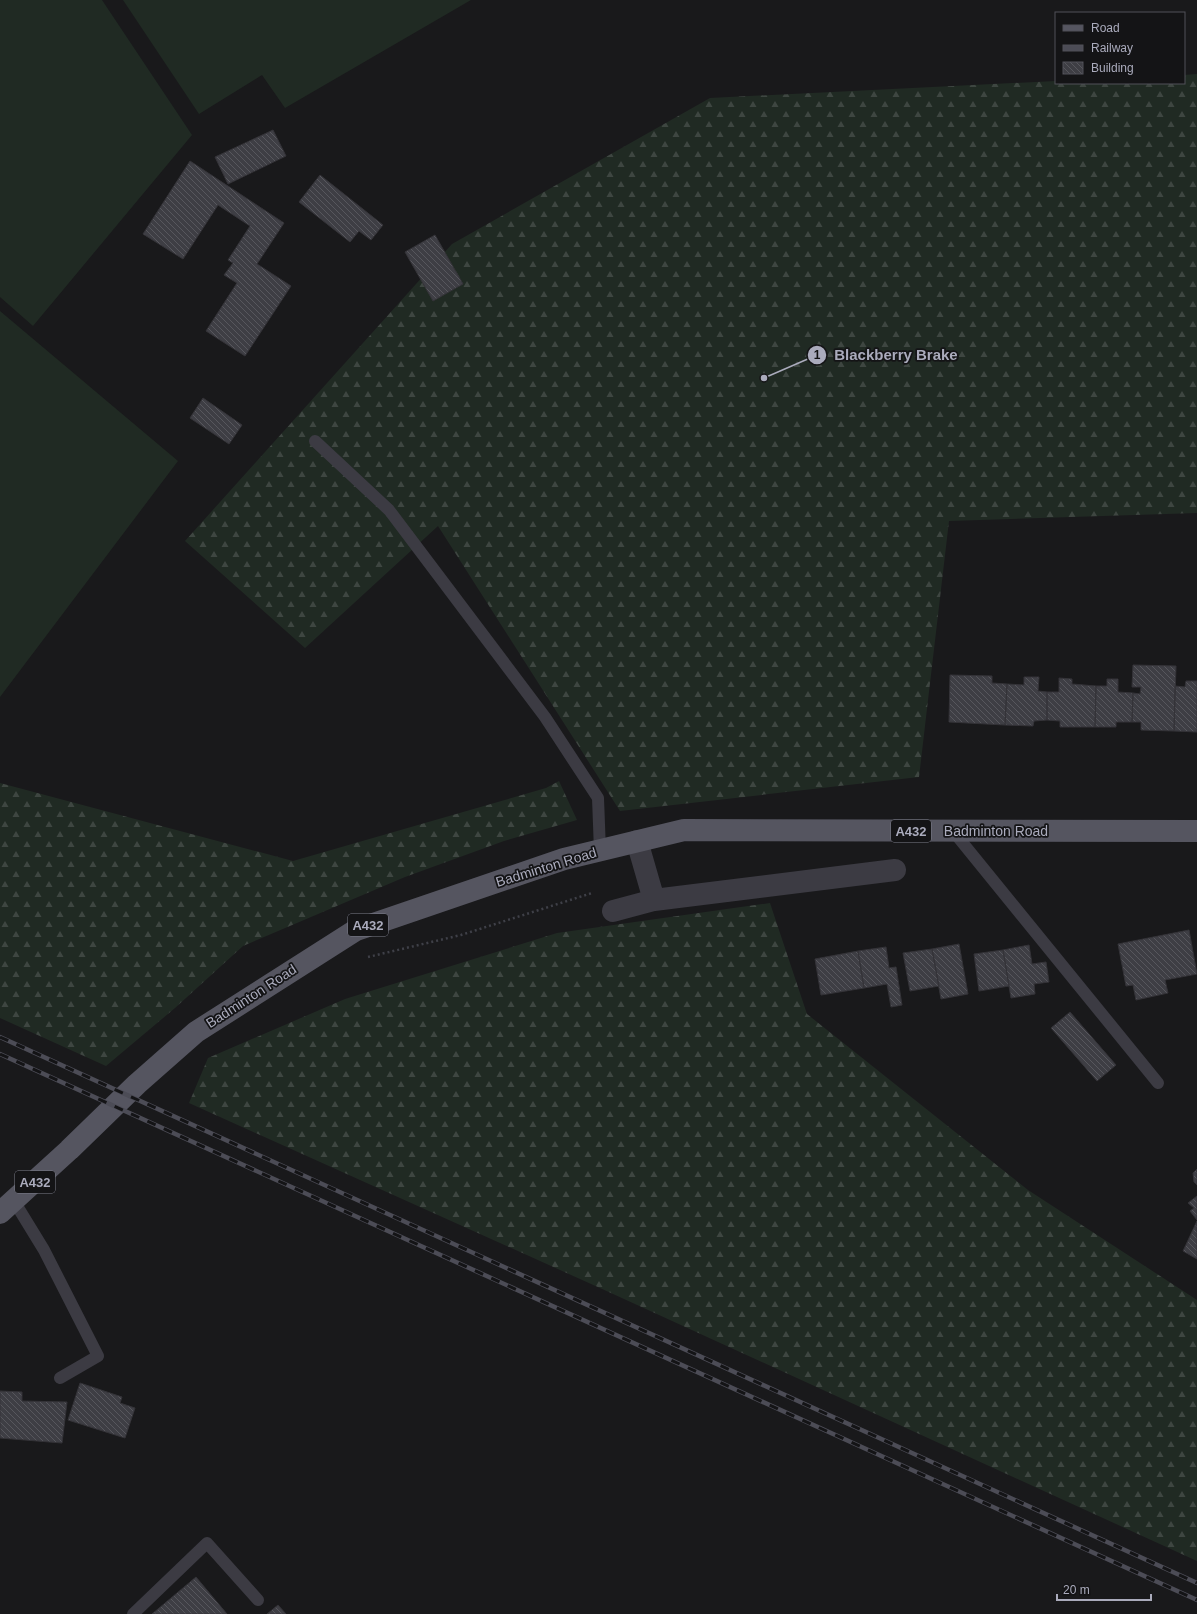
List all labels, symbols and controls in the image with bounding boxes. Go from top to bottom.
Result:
legend [1055,12,1185,84]
text: Road [1091,21,1120,35]
text: Railway [1091,41,1133,55]
text: Building [1091,61,1134,75]
callout: Blackberry Brake [807,341,966,368]
text: Blackberry Brake [834,346,958,363]
text: 1 [814,348,821,362]
road number: A432 [891,820,931,842]
street label: Badminton Road [944,823,1048,839]
street label: Badminton Road [494,844,598,890]
road number: A432 [348,914,388,936]
street label: Badminton Road [203,961,299,1031]
road number: A432 [15,1171,55,1193]
scale bar [1057,1576,1151,1602]
text: 20 m [1063,1583,1090,1597]

